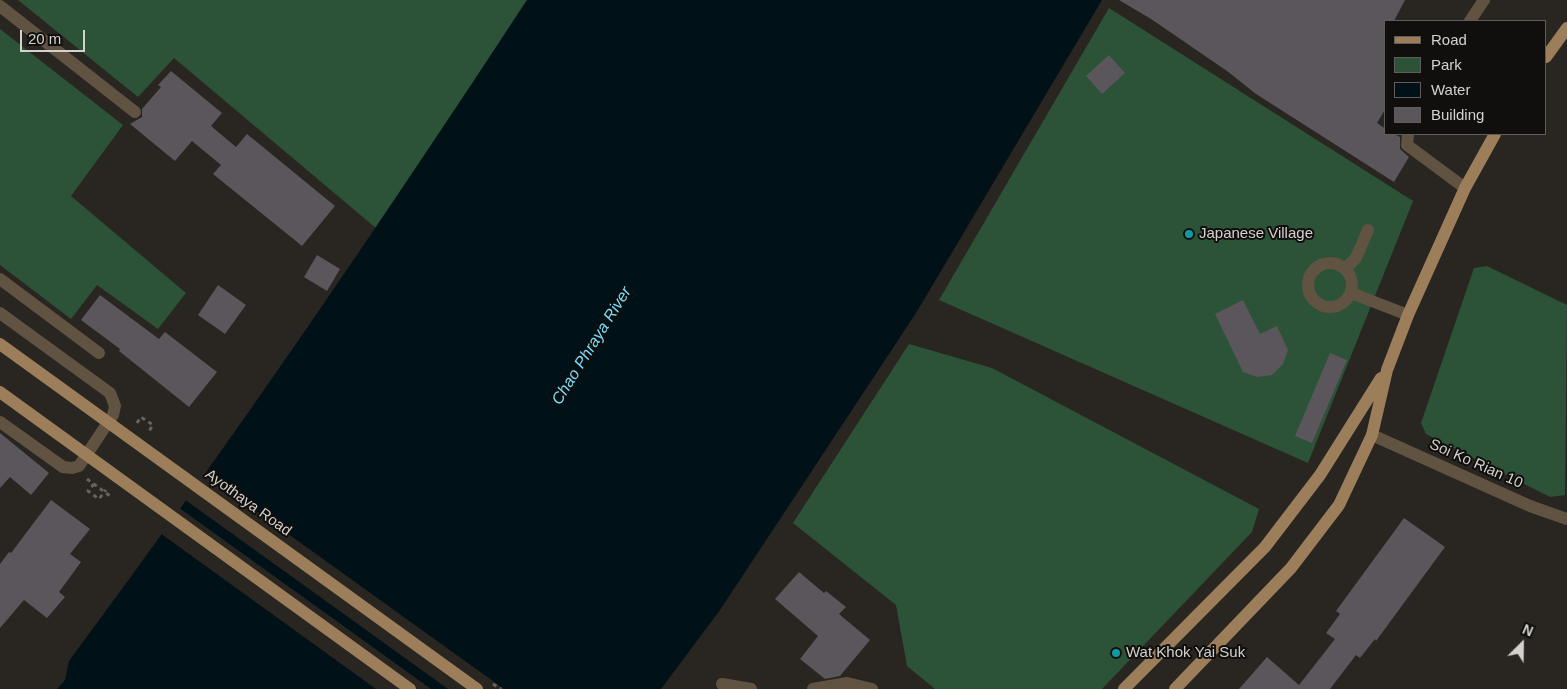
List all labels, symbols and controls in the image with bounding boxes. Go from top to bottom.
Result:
scale bar [22,20,88,52]
legend [1384,20,1547,135]
text: 20 m [28,30,61,47]
text: Road [1431,31,1467,48]
text: Park [1431,56,1462,73]
text: Water [1431,81,1470,98]
text: Building [1431,106,1484,123]
place label: Japanese Village [1199,225,1313,243]
marker: Japanese Village [1183,228,1195,240]
water label: Chao Phraya River [548,284,636,408]
street label: Soi Ko Rian 10 [1427,435,1525,493]
street label: Ayothaya Road [201,466,295,540]
north arrow [1497,619,1547,669]
text: N [1520,621,1536,640]
place label: Wat Khok Yai Suk [1126,644,1245,662]
marker: Wat Khok Yai Suk [1110,647,1122,659]

